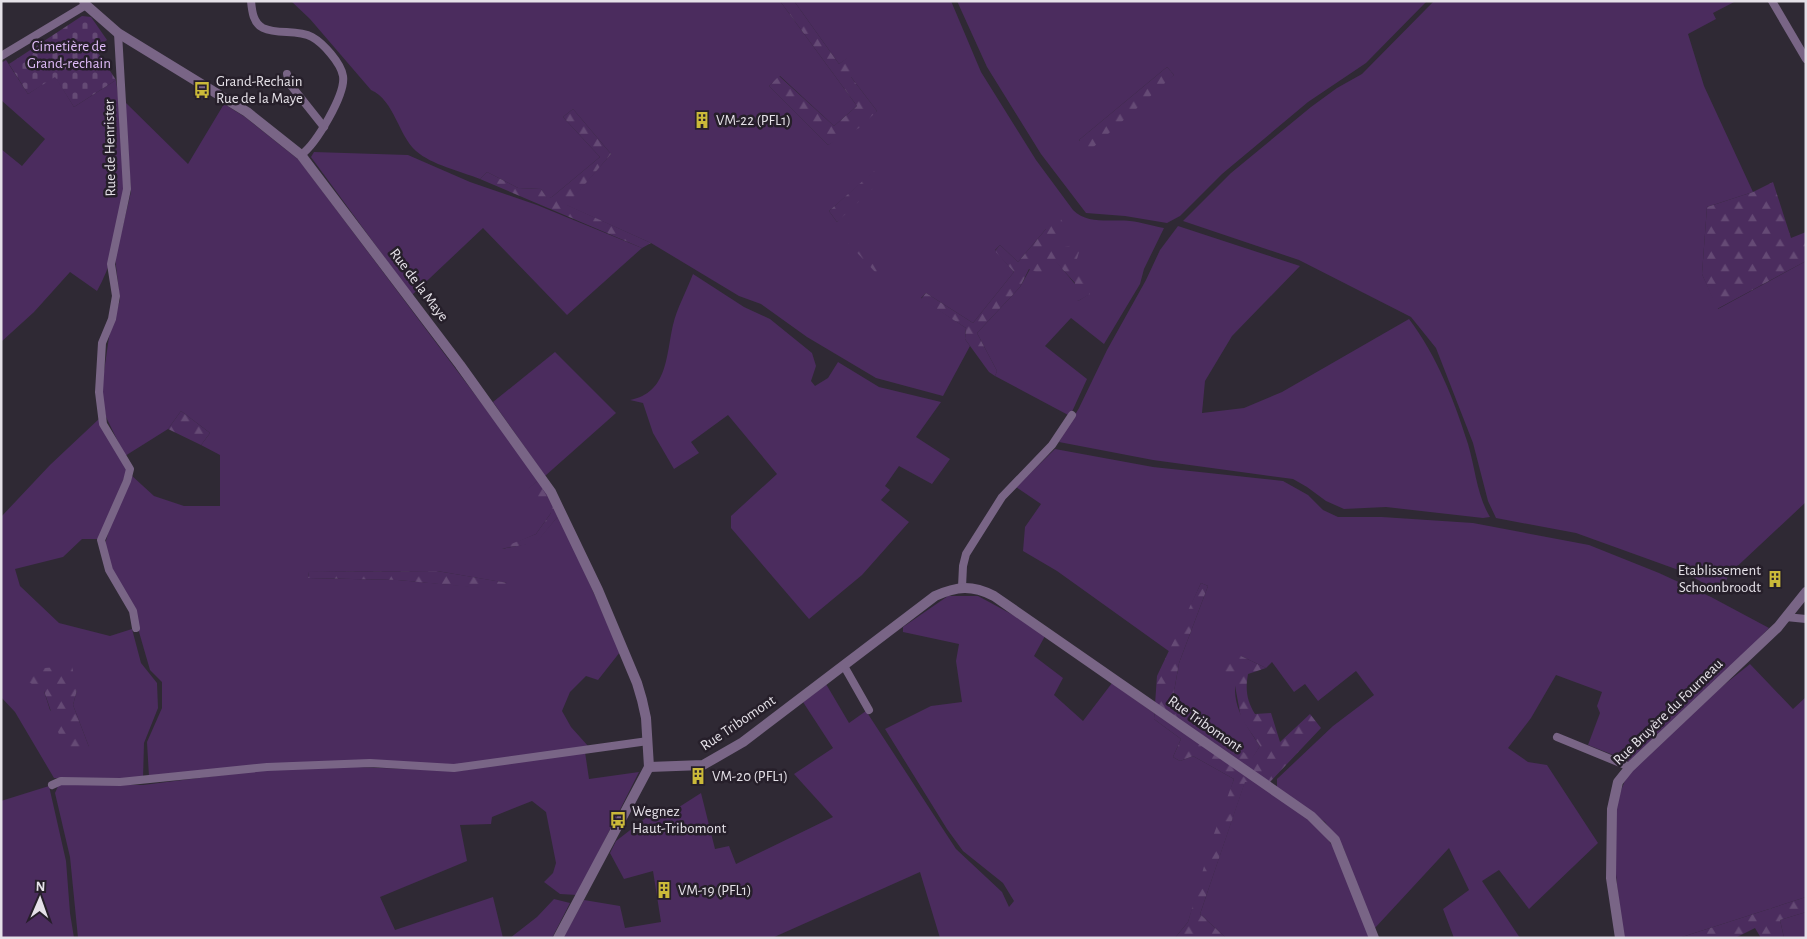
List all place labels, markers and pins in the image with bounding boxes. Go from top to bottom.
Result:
place label: Grand-Rechain Rue de la Maye [216,74,303,106]
bus stop icon: Grand-Rechain Rue de la Maye [192,80,212,100]
building icon: VM-22 (PFL1) [692,110,712,130]
place label: VM-22 (PFL1) [716,113,791,128]
place label: Etablissement Schoonbroodt [1678,563,1761,595]
building icon: Etablissement Schoonbroodt [1765,569,1785,589]
building icon: VM-20 (PFL1) [688,766,708,786]
place label: VM-20 (PFL1) [712,769,788,784]
place label: Wegnez Haut-Tribomont [632,804,726,836]
bus stop icon: Wegnez Haut-Tribomont [608,810,628,830]
building icon: VM-19 (PFL1) [654,880,674,900]
place label: VM-19 (PFL1) [678,883,752,898]

